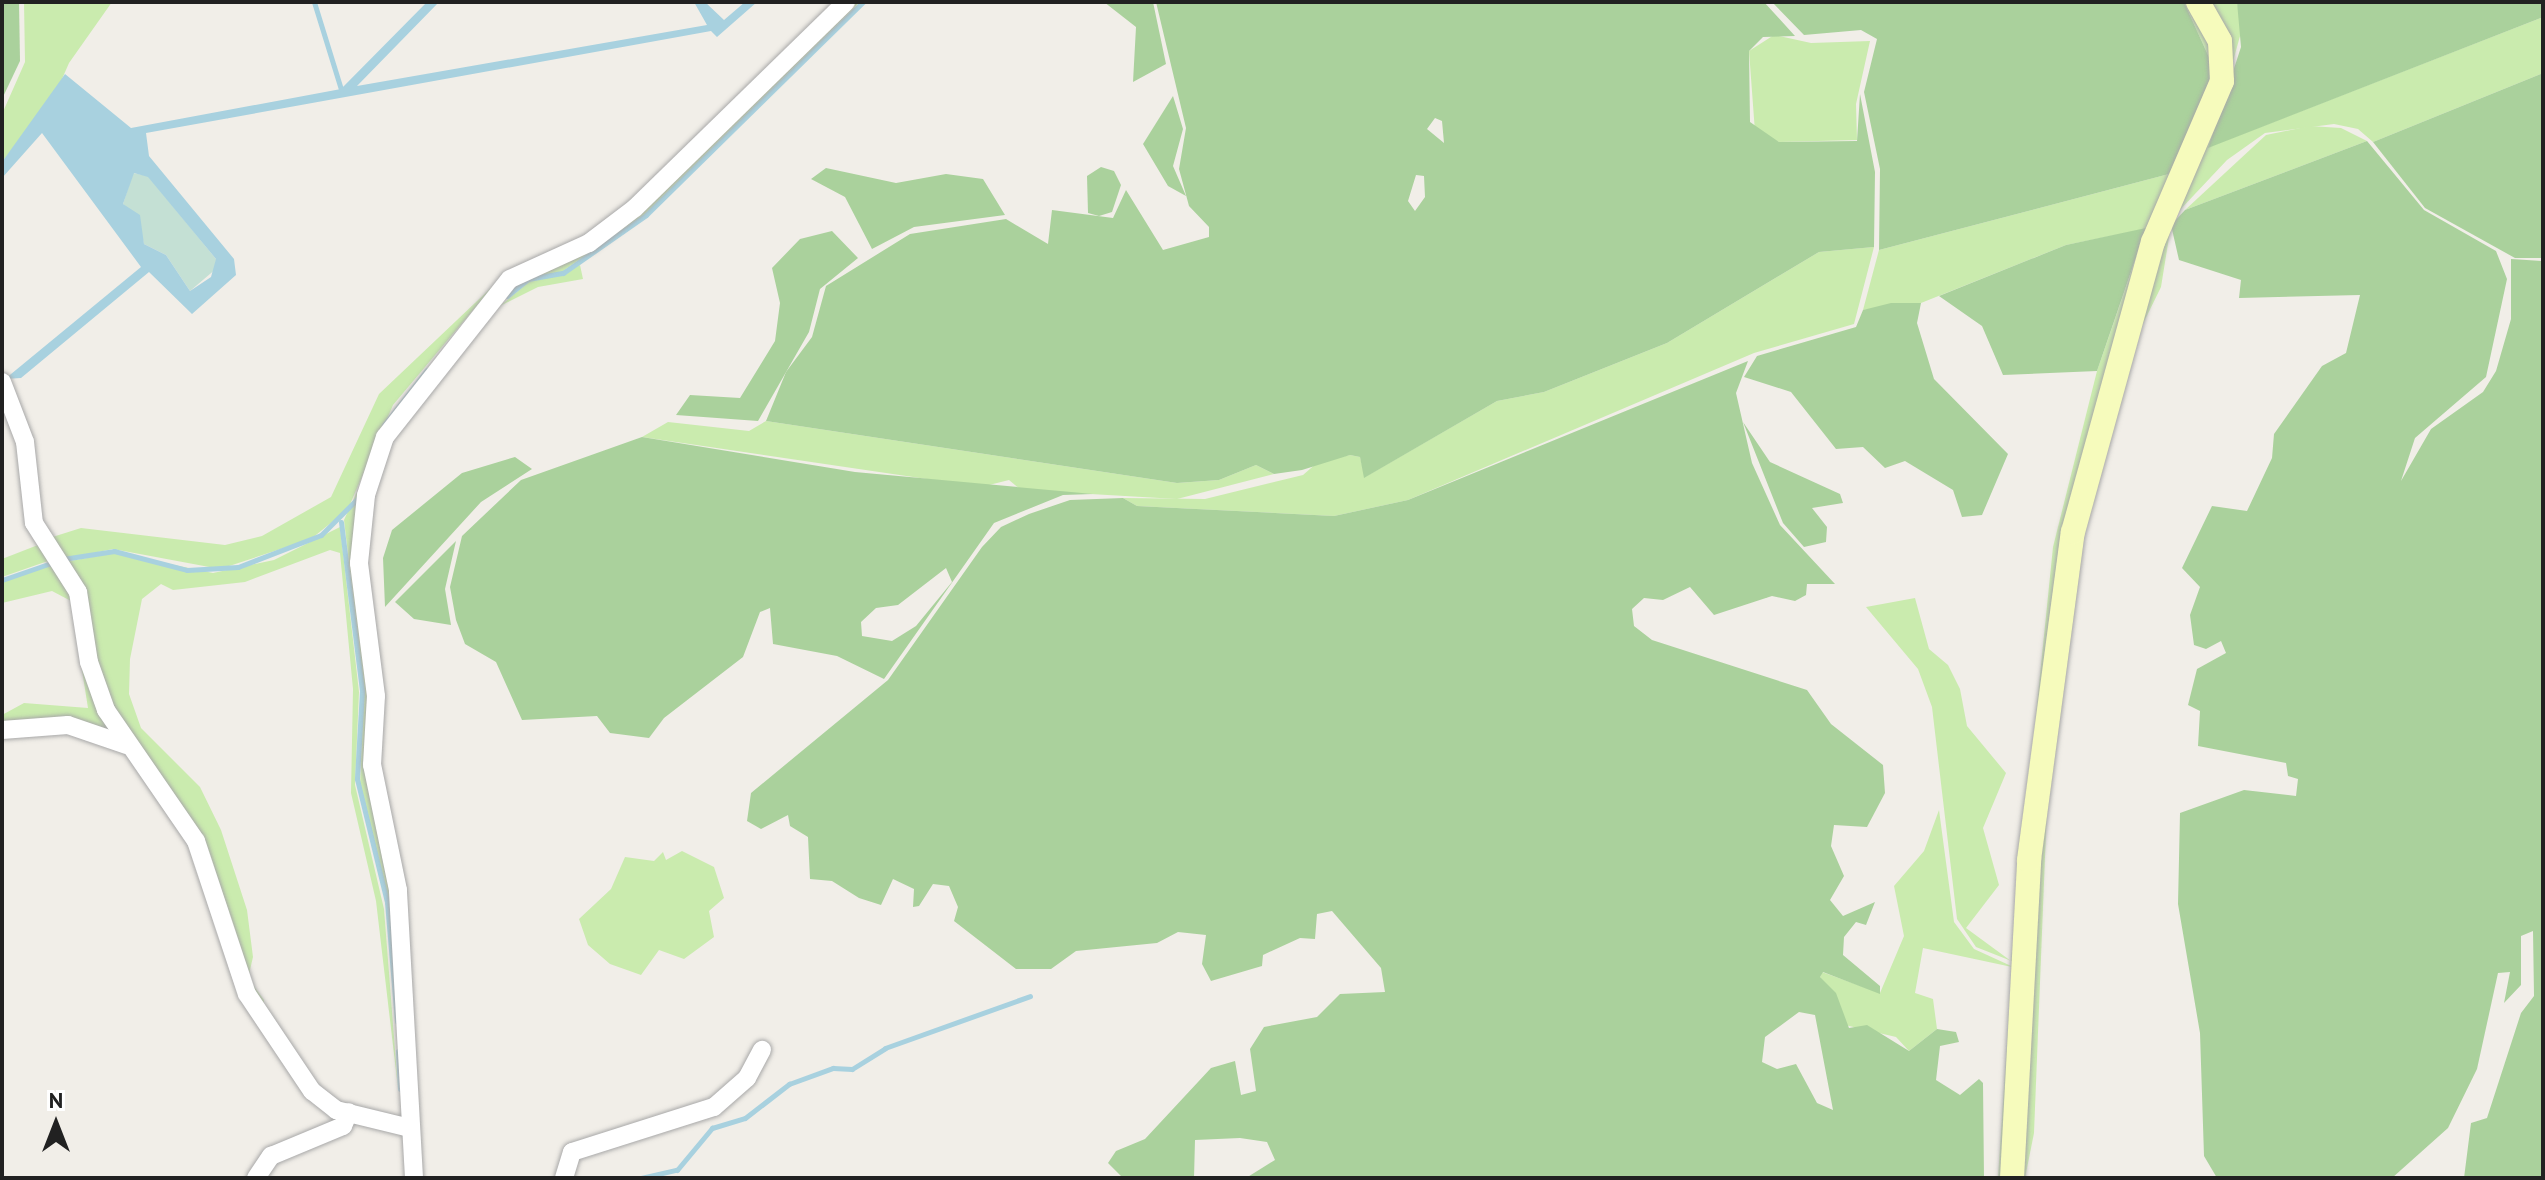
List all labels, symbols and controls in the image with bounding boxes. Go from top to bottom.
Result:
north arrow [16,1084,96,1164]
text: N [49,1086,63,1114]

